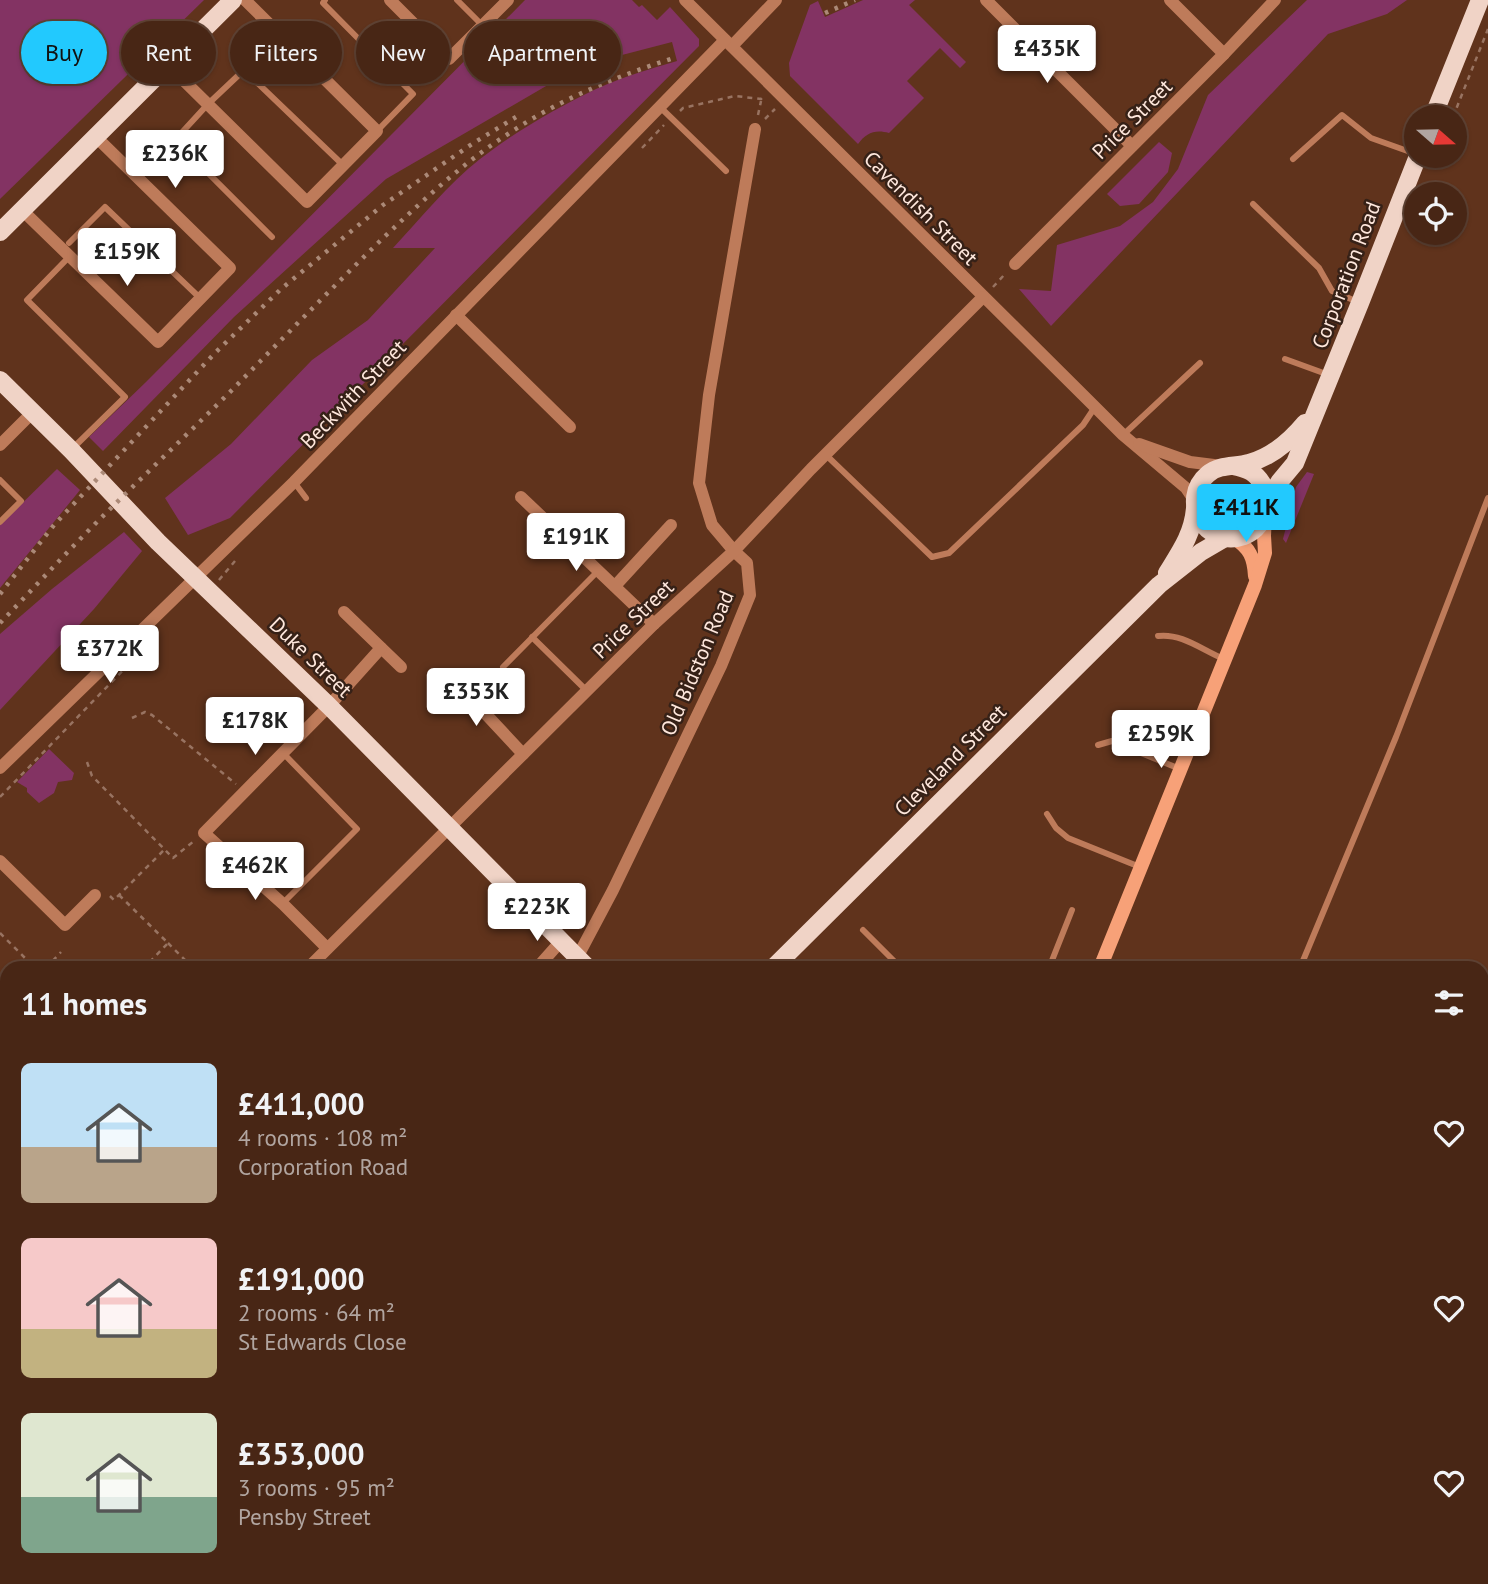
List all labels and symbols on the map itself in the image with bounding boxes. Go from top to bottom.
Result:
pin: £435K [998,25,1096,85]
street label: Price Street [1086,73,1178,165]
north arrow [1404,105,1466,168]
pin: £236K [126,130,224,190]
street label: Cavendish Street [858,145,984,271]
street label: Corporation Road [1306,198,1386,352]
pin: £159K [78,229,176,288]
street label: Beckwith Street [294,334,412,454]
pin: £411K [1197,484,1295,544]
pin: £191K [527,514,625,573]
street label: Price Street [587,574,679,664]
street label: Old Bidston Road [654,586,740,740]
street label: Duke Street [264,611,358,703]
pin: £372K [61,626,159,685]
pin: £353K [427,668,525,728]
pin: £178K [206,698,304,757]
street label: Cleveland Street [888,698,1012,822]
pin: £259K [1112,710,1210,770]
pin: £462K [206,842,304,902]
pin: £223K [488,884,586,943]

